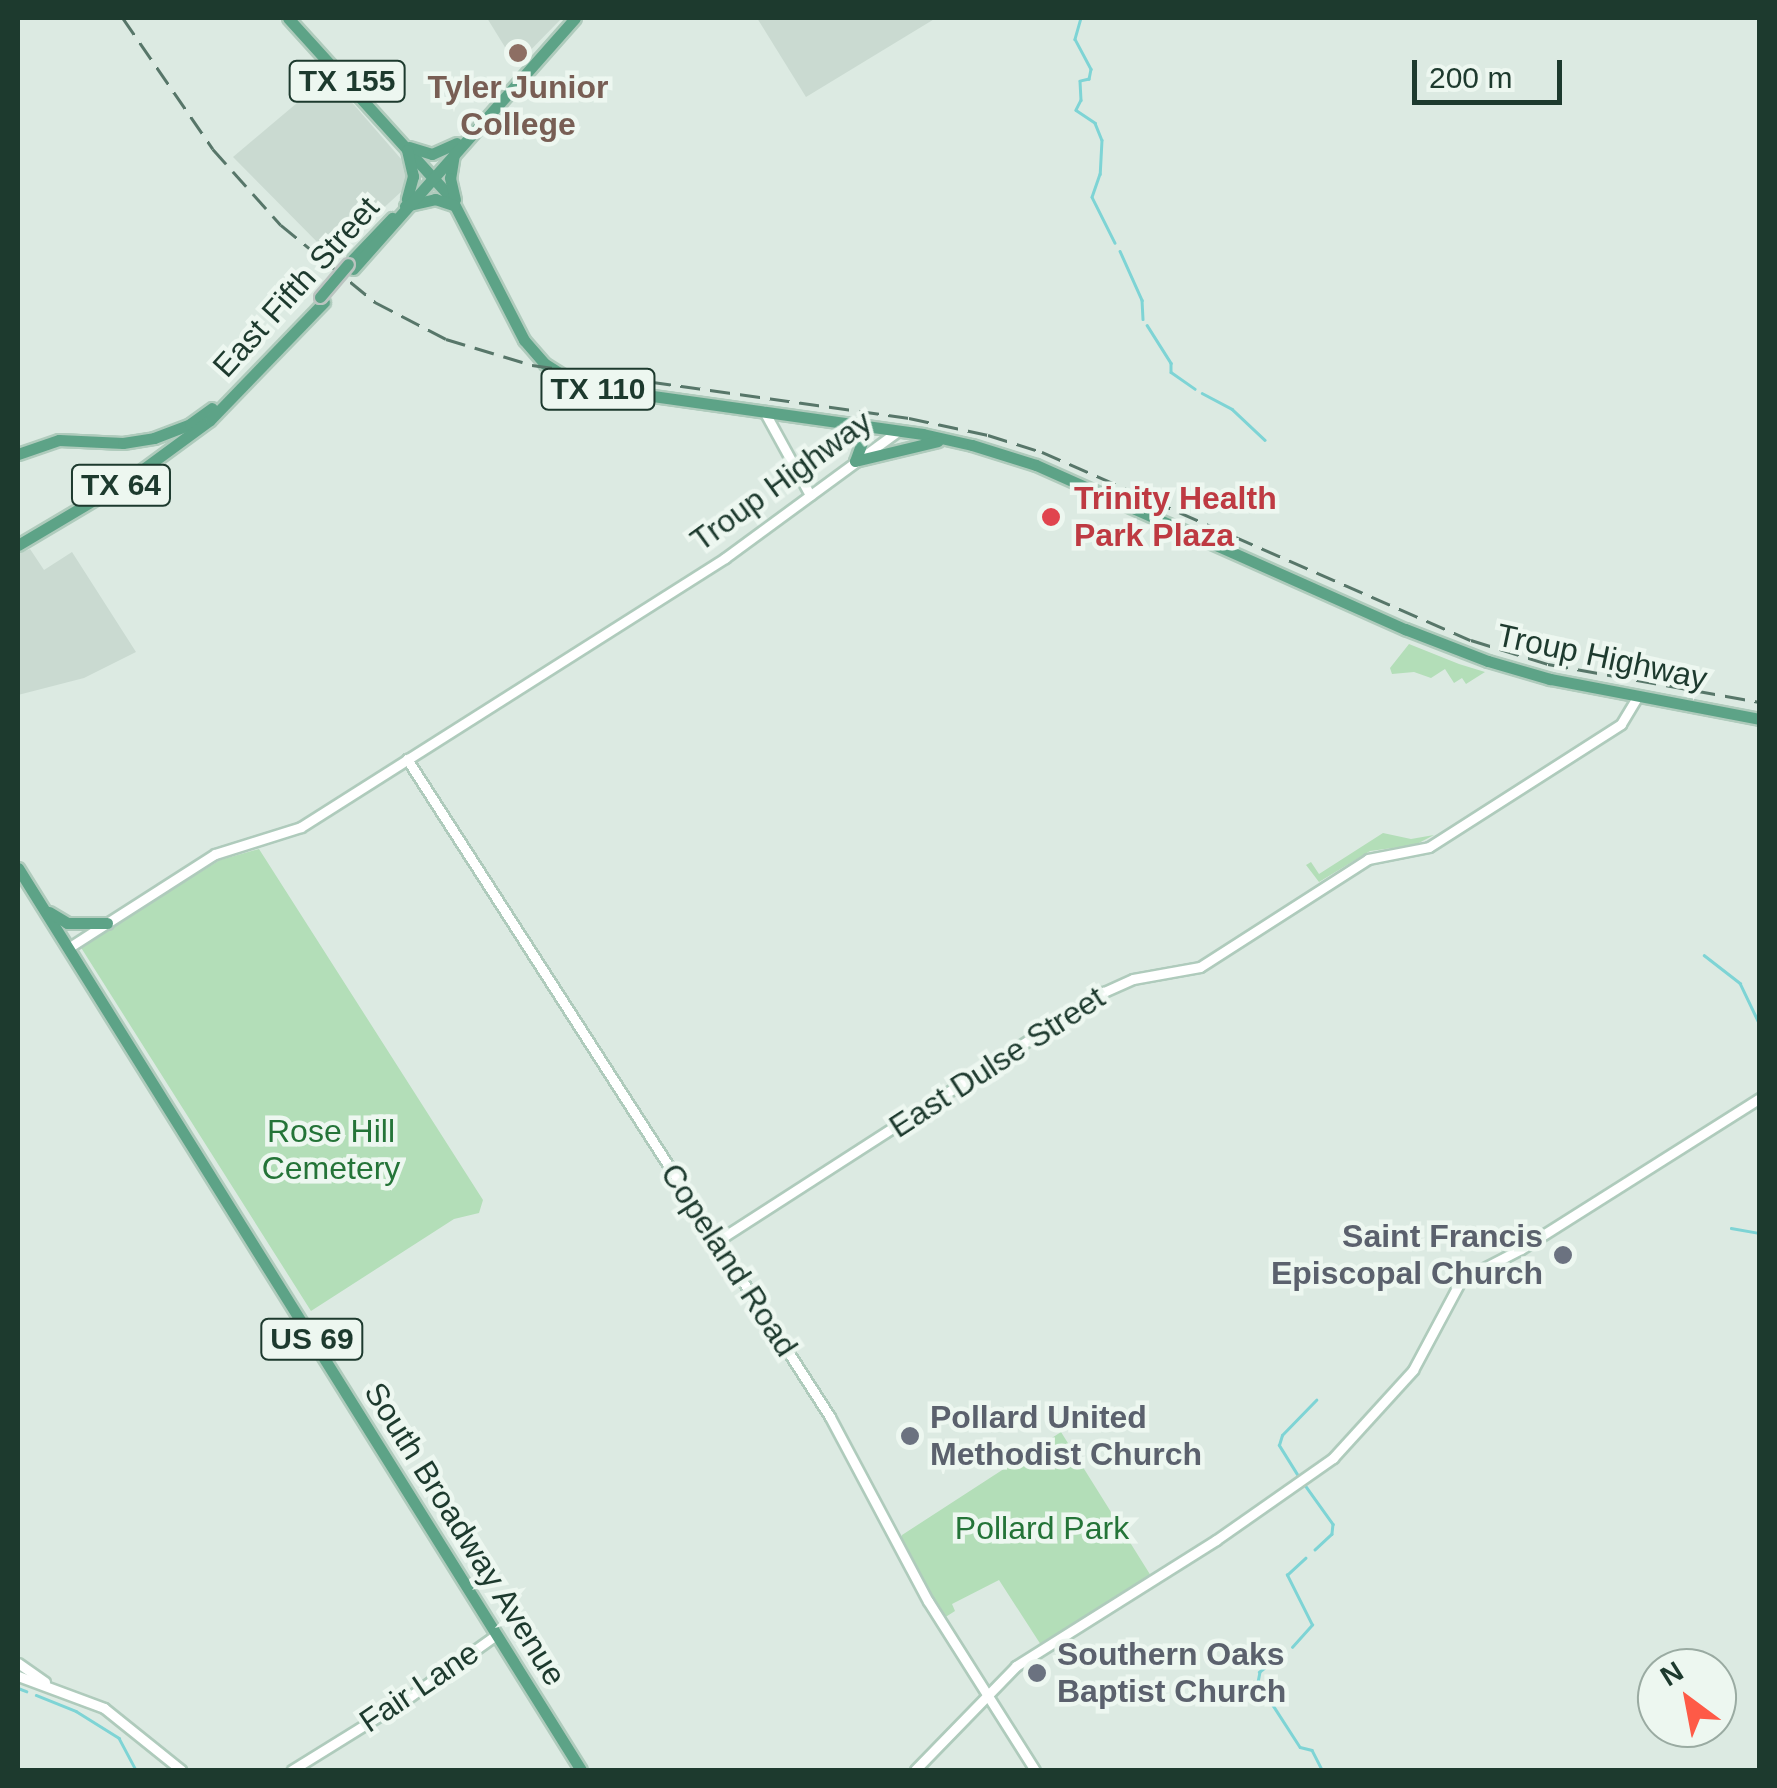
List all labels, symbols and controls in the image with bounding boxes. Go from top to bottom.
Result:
scale bar [1417,40,1567,102]
marker: Tyler Junior College [507,42,529,64]
road number: TX 155 [287,56,407,106]
text: 200 m [1429,61,1512,94]
place label: Tyler Junior College [428,69,608,144]
street label: East Fifth Street [205,189,387,385]
road number: TX 110 [538,364,658,414]
street label: Troup Highway [683,403,879,559]
road number: TX 64 [68,460,174,510]
place label: Trinity Health Park Plaza [1074,480,1277,555]
marker: Trinity Health Park Plaza [1038,504,1064,530]
street label: Troup Highway [1493,616,1711,698]
street label: East Dulse Street [882,978,1112,1146]
park label: Rose Hill Cemetery [262,1113,400,1188]
street label: Copeland Road [652,1156,806,1364]
place label: Saint Francis Episcopal Church [1271,1218,1543,1293]
marker: Saint Francis Episcopal Church [1552,1244,1574,1266]
road number: US 69 [260,1314,364,1364]
street label: South Broadway Avenue [356,1375,574,1693]
place label: Pollard United Methodist Church [930,1399,1202,1474]
marker: Pollard United Methodist Church [899,1425,921,1447]
park label: Pollard Park [955,1509,1129,1547]
street label: Fair Lane [352,1633,486,1741]
place label: Southern Oaks Baptist Church [1057,1636,1286,1711]
north arrow [1637,1648,1737,1748]
text: N [1655,1655,1689,1692]
marker: Southern Oaks Baptist Church [1026,1662,1048,1684]

